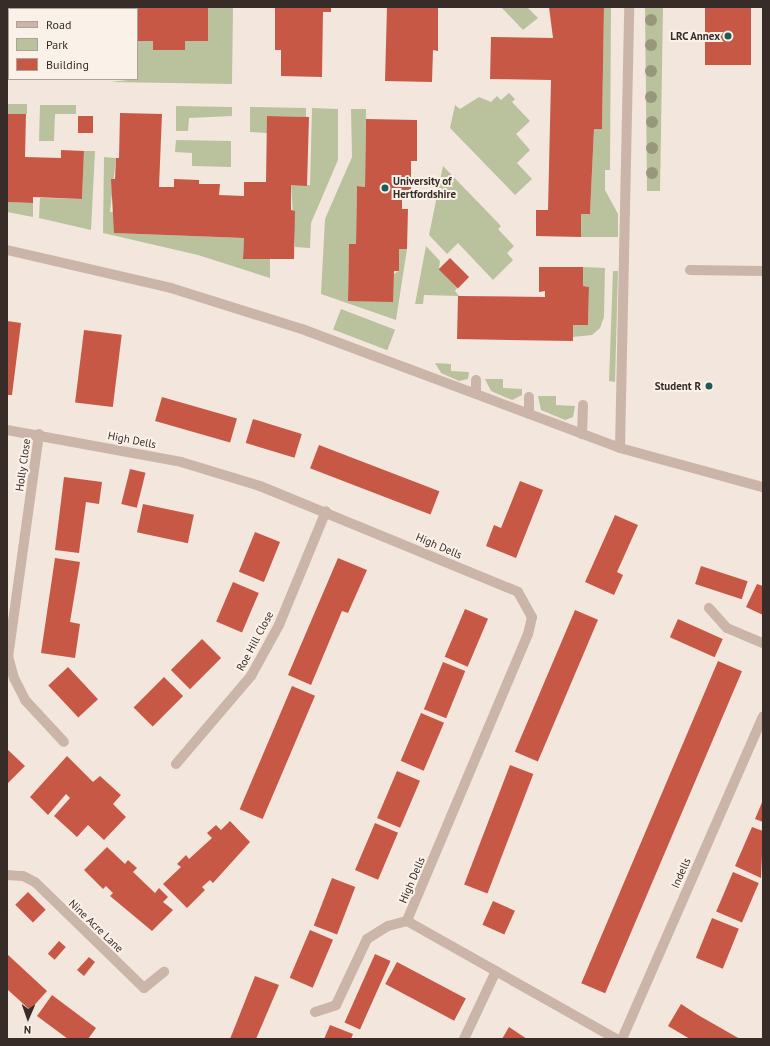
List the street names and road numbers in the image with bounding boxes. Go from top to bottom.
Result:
street label: High Dells [107,429,157,451]
street label: Holly Close [13,438,33,492]
street label: High Dells [414,530,464,562]
street label: Roe Hill Close [234,609,276,673]
street label: High Dells [396,855,428,905]
street label: Indells [669,856,693,890]
street label: Nine Acre Lane [66,897,126,955]

